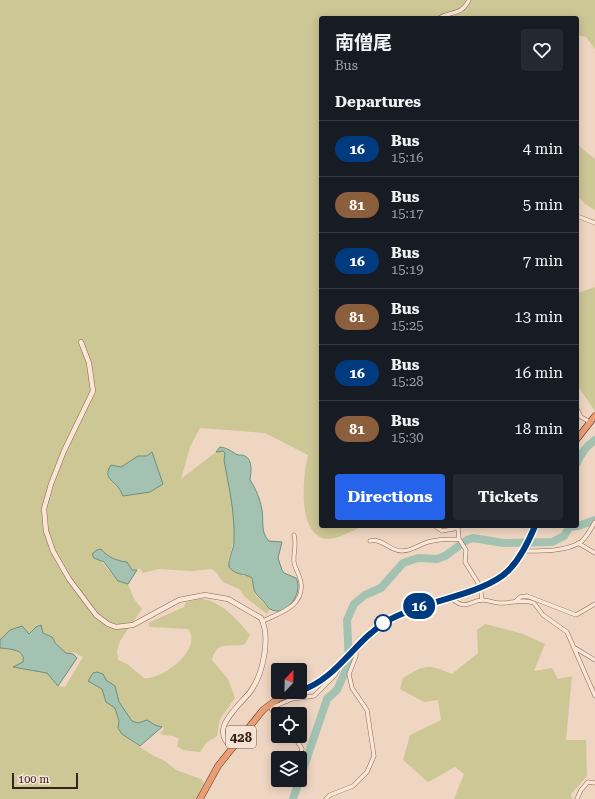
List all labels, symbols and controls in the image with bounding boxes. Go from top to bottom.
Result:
button: heart [521,29,563,71]
text: 南僧尾 [335,31,392,54]
text: Bus [335,58,358,73]
text: Departures [335,93,421,111]
text: Bus [391,132,419,150]
text: 4 min [523,140,563,158]
text: 16 [349,141,365,157]
text: 15:16 [391,150,423,165]
text: Bus [391,188,419,206]
text: 5 min [523,196,563,214]
text: 81 [349,197,365,213]
text: 15:17 [391,206,423,221]
text: Bus [391,244,419,262]
text: 7 min [523,252,563,270]
text: 16 [349,253,365,269]
text: 15:19 [391,262,423,277]
text: Bus [391,300,419,318]
text: 13 min [514,308,563,326]
text: 81 [349,309,365,325]
text: 15:25 [391,318,423,333]
text: Bus [391,356,419,374]
text: 16 min [514,364,563,382]
text: 16 [349,365,365,381]
text: 15:28 [391,374,423,389]
text: Bus [391,412,419,430]
text: 18 min [514,420,563,438]
text: 81 [349,421,365,437]
text: 15:30 [391,430,423,445]
button: Directions [335,474,445,520]
button: Tickets [453,474,563,520]
line badge: 16 [401,593,437,619]
text: 16 [411,598,427,614]
unlabelled marker [374,614,392,632]
north arrow [271,663,307,699]
map controls [271,663,307,787]
button: locate [271,707,307,743]
road number: 428 [226,726,256,748]
button: layers [271,751,307,787]
scale bar [12,771,78,790]
text: 100 m [18,773,49,786]

